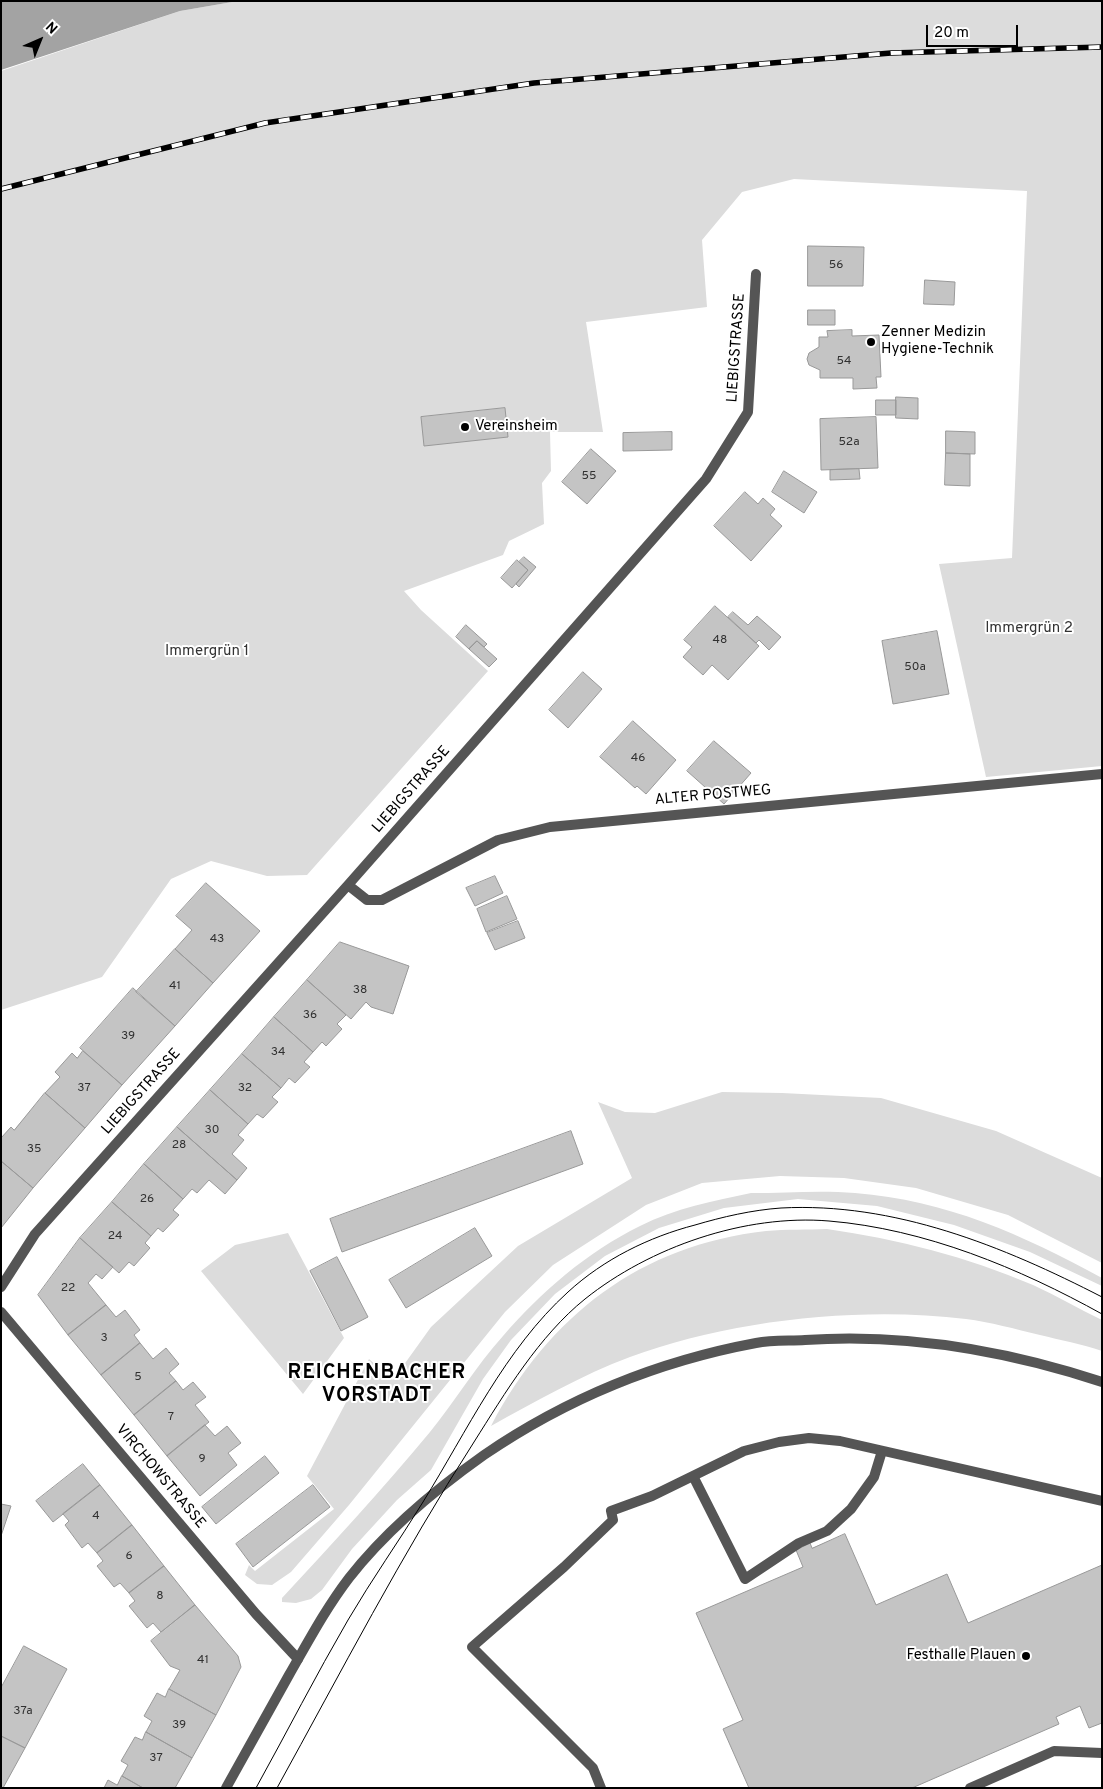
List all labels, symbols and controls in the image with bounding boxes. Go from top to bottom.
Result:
north arrow [15,15,65,65]
scale bar [928,15,1020,47]
text: N [41,19,60,38]
text: 20 m [934,24,969,43]
house number: 56 [829,259,843,273]
street label: LIEBIGSTRASSE [724,293,750,403]
place label: Zenner Medizin Hygiene-Technik [881,324,994,359]
marker: Zenner Medizin Hygiene-Technik [865,336,877,348]
house number: 54 [836,355,852,369]
place label: Vereinsheim [475,418,558,436]
marker: Vereinsheim [459,421,471,433]
house number: 52a [838,436,860,450]
house number: 55 [582,470,596,484]
park label: Immergrün 2 [985,620,1073,638]
house number: 48 [713,634,727,648]
park label: Immergrün 1 [165,643,249,661]
house number: 50a [904,661,926,675]
street label: LIEBIGSTRASSE [369,743,455,837]
house number: 46 [631,752,645,766]
street label: ALTER POSTWEG [654,782,772,810]
house number: 43 [210,933,224,947]
house number: 41 [169,980,181,994]
house number: 38 [353,984,367,998]
house number: 36 [303,1009,317,1023]
house number: 39 [121,1030,135,1044]
street label: LIEBIGSTRASSE [99,1045,185,1139]
house number: 34 [271,1046,285,1060]
house number: 37 [77,1082,91,1096]
house number: 32 [238,1082,252,1096]
house number: 30 [205,1124,219,1138]
house number: 28 [172,1139,186,1153]
house number: 35 [27,1143,41,1157]
house number: 26 [140,1193,154,1207]
house number: 24 [108,1230,122,1244]
house number: 22 [61,1282,75,1296]
house number: 3 [100,1332,108,1346]
district label: REICHENBACHER VORSTADT [286,1362,468,1409]
house number: 5 [134,1371,142,1385]
house number: 7 [168,1411,174,1425]
street label: VIRCHOWSTRASSE [111,1421,209,1533]
house number: 9 [198,1453,206,1467]
house number: 4 [92,1510,100,1524]
house number: 6 [125,1550,133,1564]
house number: 8 [156,1590,164,1604]
place label: Festhalle Plauen [906,1647,1016,1665]
marker: Festhalle Plauen [1020,1650,1032,1662]
house number: 41 [197,1654,209,1668]
house number: 37a [13,1705,33,1719]
house number: 39 [172,1719,186,1733]
house number: 37 [149,1752,163,1766]

